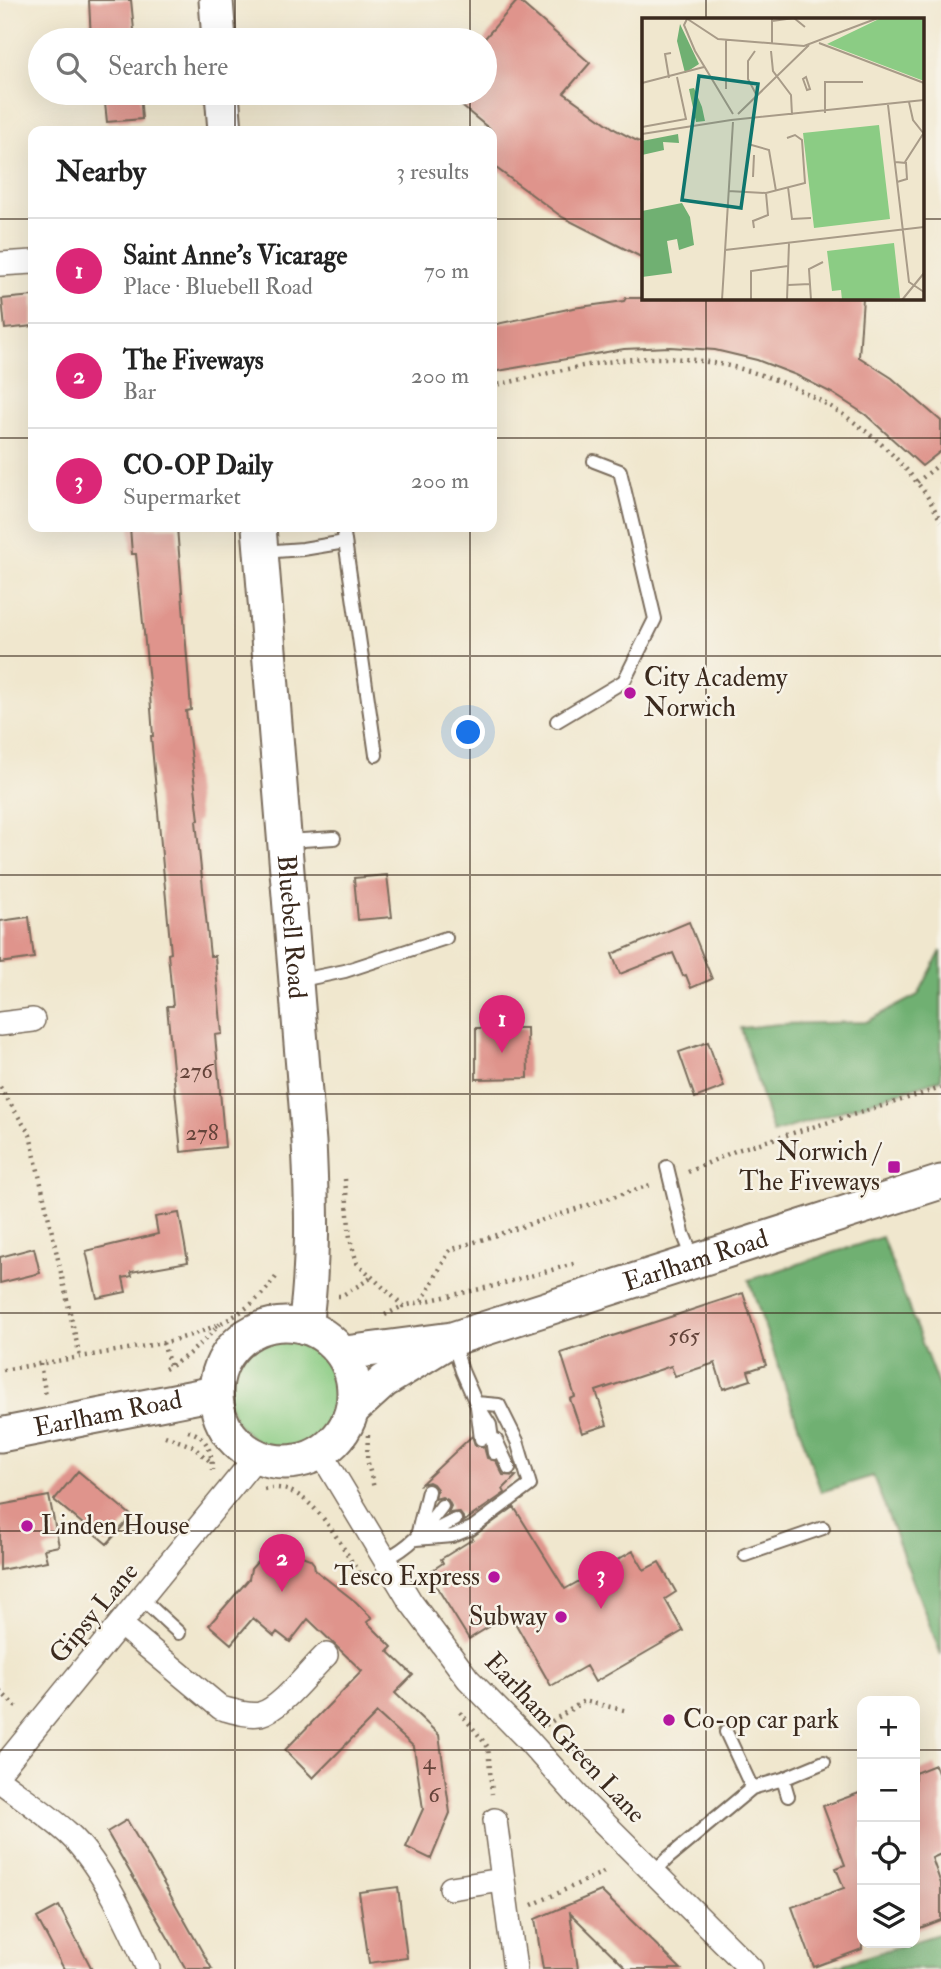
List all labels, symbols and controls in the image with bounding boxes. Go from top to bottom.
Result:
inset map [642,18,923,299]
search box [28,28,497,105]
icon: search [52,48,90,86]
text: Search here [108,51,228,83]
text: Nearby [56,153,146,190]
text: 3 results [396,157,469,186]
text: Saint Anne’s Vicarage [123,240,347,272]
text: 1 [75,256,83,285]
text: 70 m [424,256,469,285]
text: Place · Bluebell Road [123,272,313,301]
text: The Fiveways [123,345,264,377]
text: 2 [73,361,85,390]
text: 200 m [411,361,469,390]
text: Bar [123,377,156,406]
text: CO-OP Daily [123,450,273,482]
text: 3 [75,466,83,495]
text: 200 m [411,466,469,495]
text: Supermarket [123,482,241,511]
place label: City Academy Norwich [644,662,788,724]
marker: City Academy Norwich [622,685,638,701]
your location [451,715,485,749]
street label: Bluebell Road [270,853,313,1000]
pin: 1 [479,995,525,1053]
house number: 276 [179,1056,214,1085]
house number: 278 [186,1118,219,1147]
place label: Norwich / The Fiveways [739,1136,882,1198]
marker: Norwich / The Fiveways [886,1159,902,1175]
street label: Earlham Road [619,1222,772,1299]
house number: 565 [668,1321,700,1350]
street label: Earlham Road [31,1384,185,1444]
place label: Linden House [41,1510,189,1542]
marker: Linden House [19,1518,35,1534]
pin: 2 [259,1534,305,1592]
pin: 3 [578,1551,624,1609]
street label: Gipsy Lane [43,1556,146,1670]
place label: Tesco Express [334,1561,480,1594]
marker: Tesco Express [486,1569,502,1585]
place label: Subway [469,1601,548,1633]
marker: Subway [553,1609,569,1625]
street label: Earlham Green Lane [478,1646,652,1830]
map controls [857,1696,920,1948]
button: + [857,1696,920,1759]
place label: Co-op car park [683,1704,839,1737]
marker: Co-op car park [661,1712,677,1728]
house number: 4 [423,1747,437,1776]
button: − [857,1759,920,1822]
house number: 6 [428,1780,441,1809]
button: locate [857,1822,920,1885]
button: layers [857,1885,920,1948]

